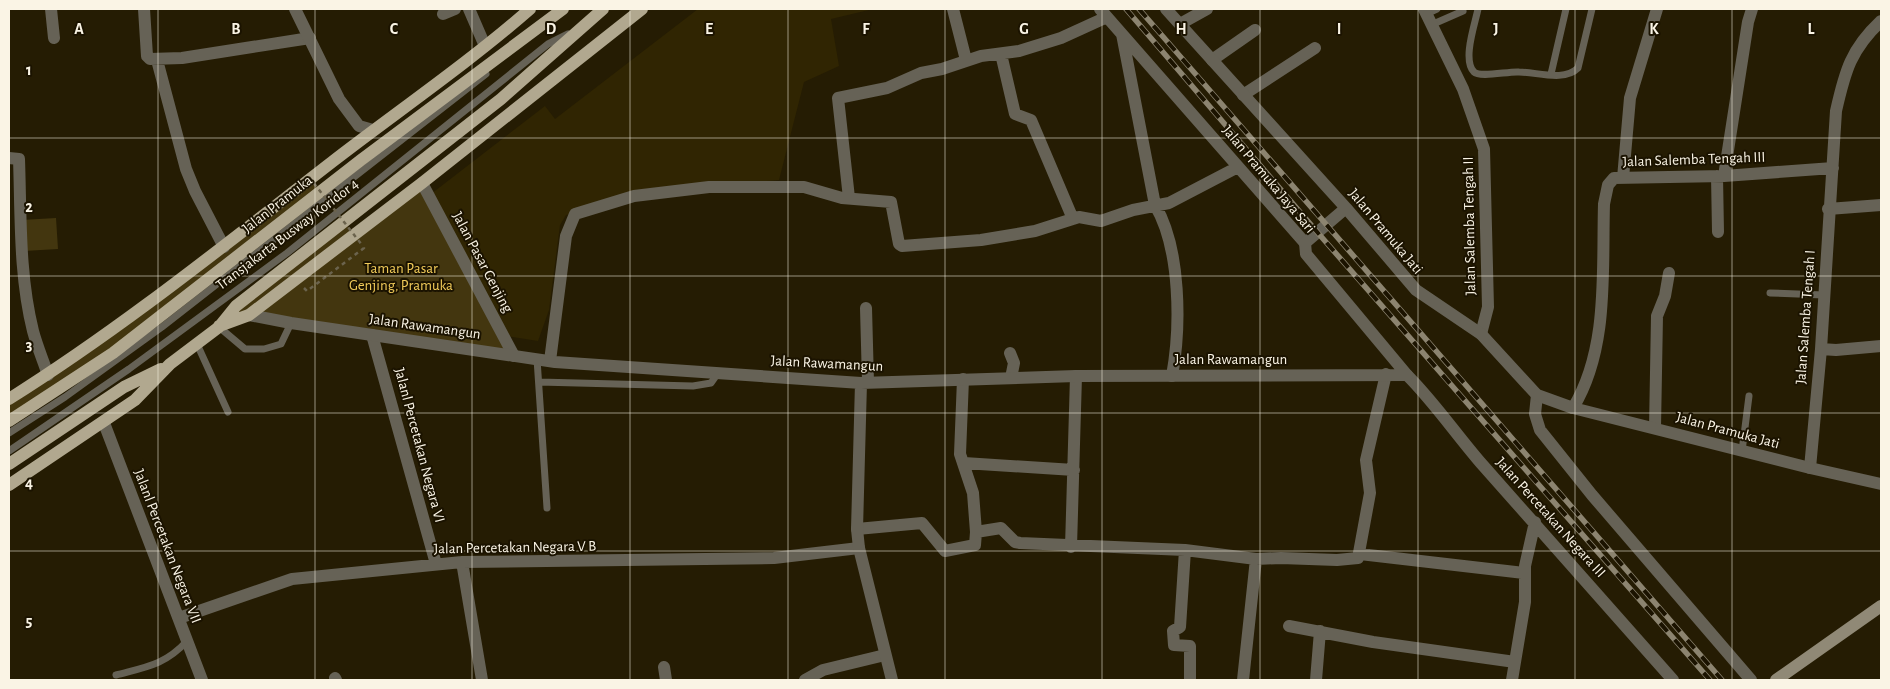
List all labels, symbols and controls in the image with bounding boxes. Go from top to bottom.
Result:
text: A [74,21,84,37]
text: B [231,21,241,37]
text: C [390,21,399,37]
text: D [546,21,557,37]
text: E [705,21,713,37]
text: F [862,21,870,37]
text: G [1019,21,1029,37]
text: H [1175,21,1187,37]
text: I [1337,21,1341,37]
text: J [1493,21,1499,37]
text: K [1649,21,1659,37]
text: L [1808,21,1815,37]
text: 1 [26,62,32,78]
street label: Jalan Pramuka Jaya Sari [1219,123,1318,236]
street label: Jalan Salemba Tengah III [1622,150,1766,169]
street label: Jalan Salemba Tengah II [1461,156,1478,296]
street label: Jalan Pramuka [240,173,315,236]
street label: Transjakarta Busway Koridor 4 [213,176,361,293]
street label: Jalan Pramuka Jati [1346,186,1426,277]
text: 2 [25,199,33,215]
street label: Jalan Pasar Genjing [450,209,516,316]
street label: Jalan Salemba Tengah I [1793,249,1818,385]
park label: Taman Pasar Genjing, Pramuka [349,261,453,293]
street label: Jalan Rawamangun [368,311,482,342]
text: 3 [26,337,33,353]
street label: Jalan Rawamangun [1175,352,1287,367]
street label: Jalan Rawamangun [770,353,884,374]
street label: Jalanl Percetakan Negara VI [392,366,447,524]
street label: Jalan Pramuka Jati [1675,409,1781,451]
street label: Jalan Percetakan Negara III [1493,454,1608,580]
street label: Jalanl Percetakan Negara VII [131,467,204,625]
text: 4 [25,475,33,491]
street label: Jalan Percetakan Negara V B [434,539,596,556]
text: 5 [26,613,33,629]

